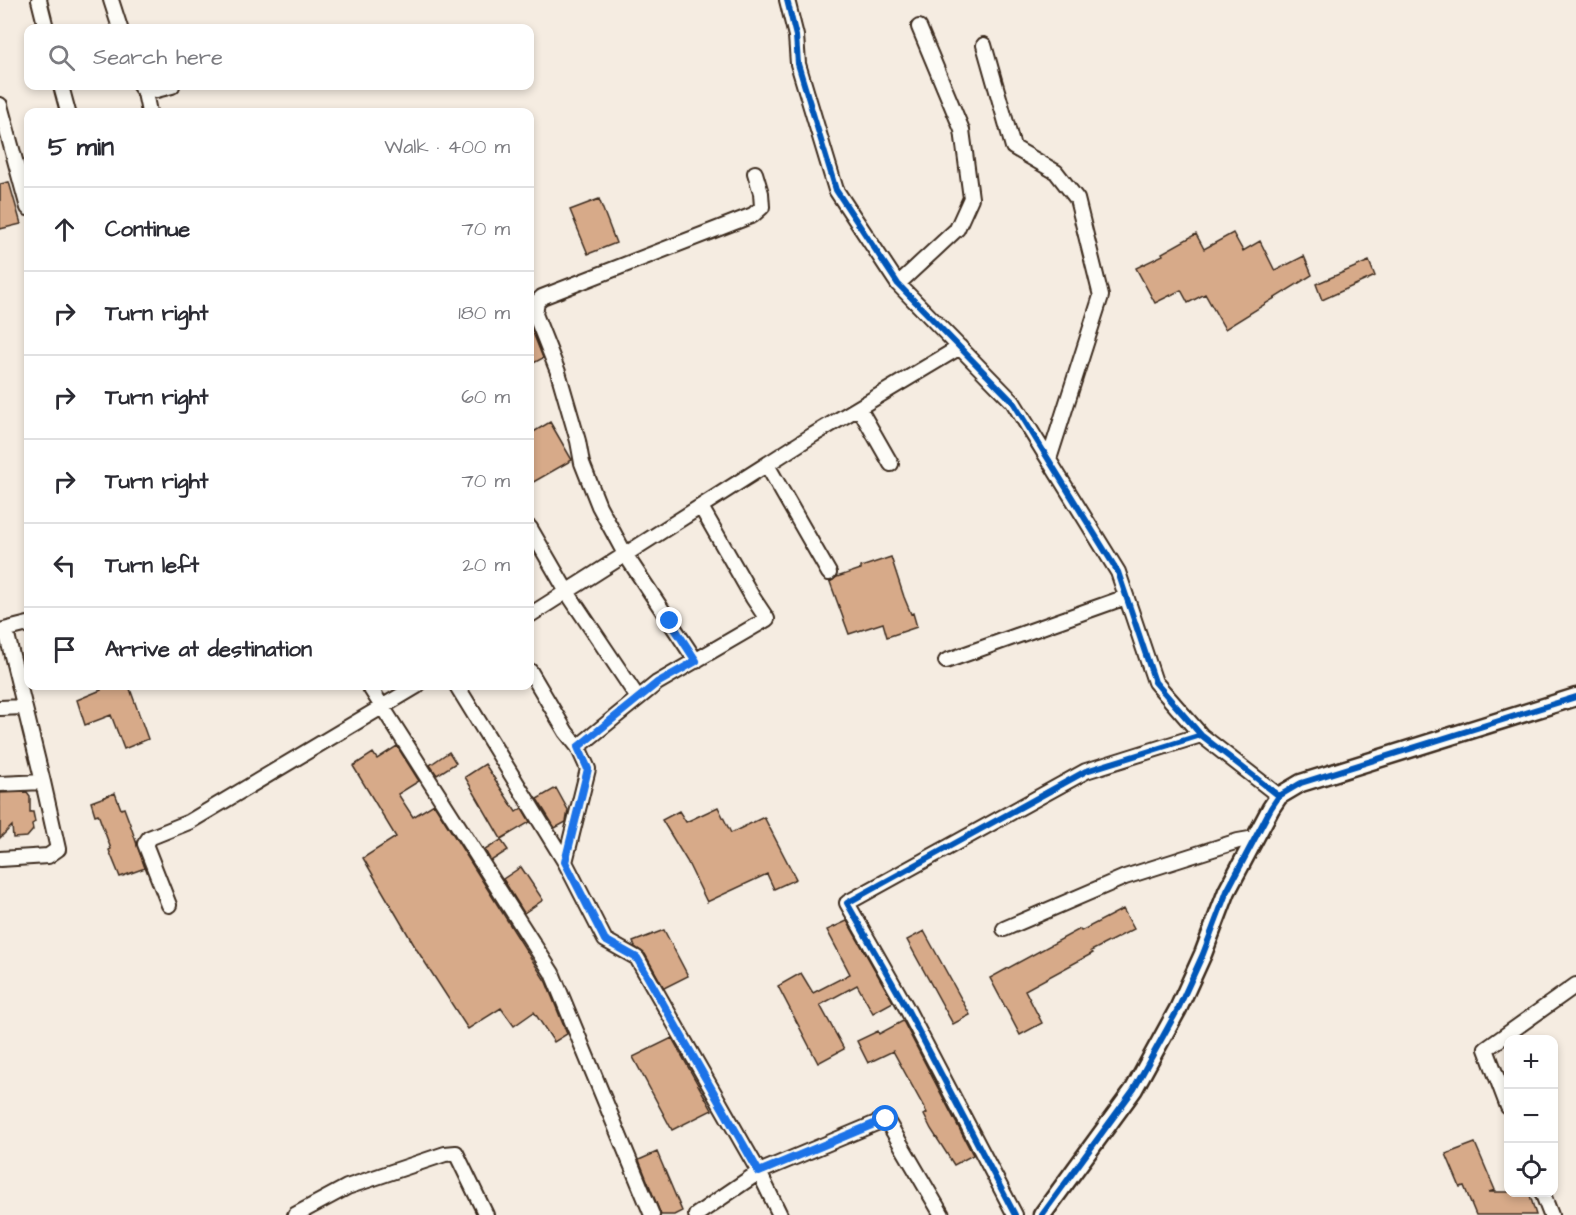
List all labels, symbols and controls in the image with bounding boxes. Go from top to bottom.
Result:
search box [24,24,534,90]
icon: search [45,41,78,74]
text: Search here [93,42,223,73]
text: 5 min [48,129,114,165]
text: Walk · 400 m [384,133,510,161]
icon: ahead [48,213,81,246]
text: Continue [105,214,190,245]
text: 70 m [462,215,510,243]
icon: right [48,297,81,330]
text: Turn right [105,298,208,329]
text: 180 m [458,299,510,327]
icon: right [48,381,81,414]
text: Turn right [105,382,208,413]
text: 60 m [461,383,510,411]
icon: right [48,465,81,498]
text: Turn right [105,466,208,497]
text: 70 m [462,467,510,495]
icon: left [48,549,81,582]
text: Turn left [105,550,199,581]
text: 20 m [462,551,510,579]
route end [656,607,682,633]
icon: arrive [48,633,81,666]
text: Arrive at destination [105,634,312,665]
map controls [1504,1035,1558,1197]
button: + [1504,1035,1558,1089]
button: − [1504,1089,1558,1143]
route start [872,1105,898,1131]
button: locate [1504,1143,1558,1197]

